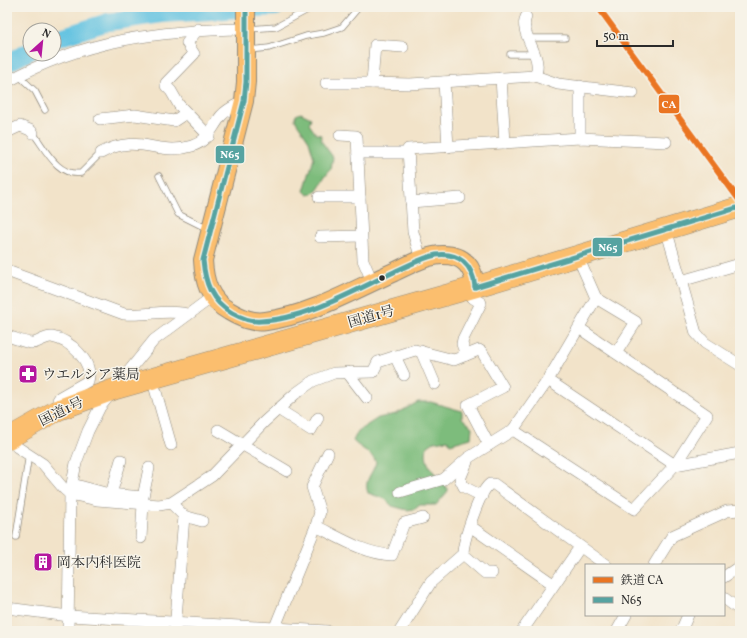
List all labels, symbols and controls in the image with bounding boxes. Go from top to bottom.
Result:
north arrow [22,22,62,62]
scale bar [597,22,673,48]
text: N [39,26,53,43]
text: 50 m [603,29,629,45]
line badge: CA [658,94,680,114]
text: CA [662,98,677,113]
line badge: N65 [215,145,245,164]
text: N65 [220,148,240,163]
line badge: N65 [592,237,623,257]
text: N65 [598,241,618,256]
unlabelled marker [377,273,387,283]
street label: 国道1号 [346,302,397,333]
pharmacy icon: ウエルシア薬局 [17,363,39,385]
place label: ウエルシア薬局 [42,366,140,385]
street label: 国道1号 [36,393,87,431]
building icon: 岡本内科医院 [32,551,54,573]
place label: 岡本内科医院 [57,554,141,573]
legend [585,564,725,616]
text: 鉄道 CA [620,573,664,589]
text: N65 [621,593,642,609]

